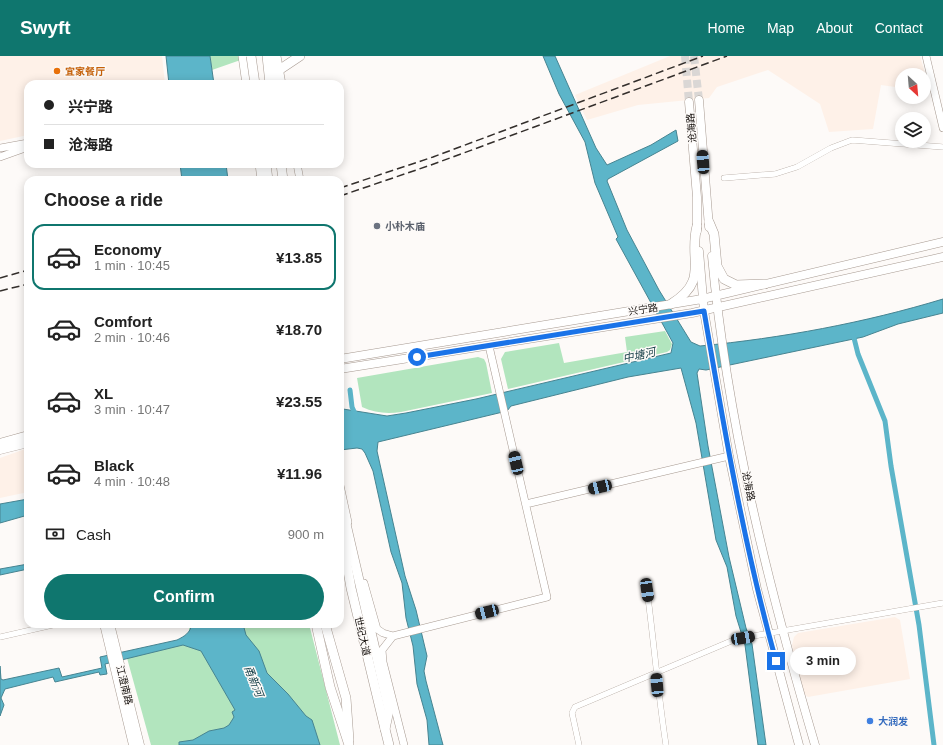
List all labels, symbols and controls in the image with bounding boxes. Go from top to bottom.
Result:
text: Swyft [20,17,71,38]
text: Home [708,20,745,36]
text: Map [767,20,794,36]
text: About [816,20,853,36]
text: Contact [875,20,923,36]
marker: 宜家餐厅 [52,66,62,76]
place label: 宜家餐厅 [65,66,105,77]
north arrow [895,68,931,104]
map controls [895,68,931,148]
text: 兴宁路 [68,98,113,115]
button: layers [895,112,931,148]
street label: 沧海路 [685,113,698,143]
text: 沧海路 [68,136,113,153]
car [696,150,710,174]
text: Choose a ride [44,190,163,210]
marker: 小朴木庙 [372,221,382,231]
place label: 小朴木庙 [385,221,425,232]
icon: car [46,239,82,275]
text: Economy [94,241,162,258]
text: ¥13.85 [276,249,322,266]
text: 1 min · 10:45 [94,258,170,273]
street label: 兴宁路 [627,302,659,317]
icon: car [46,311,82,347]
text: Comfort [94,313,152,330]
text: ¥18.70 [276,321,322,338]
text: 2 min · 10:46 [94,330,170,345]
water label: 中塘河 [622,345,658,365]
route start [408,348,426,366]
icon: car [46,383,82,419]
text: XL [94,385,113,402]
text: ¥23.55 [276,393,322,410]
text: 3 min · 10:47 [94,402,170,417]
car [507,450,525,476]
icon: car [46,455,82,491]
text: Black [94,457,134,474]
text: ¥11.96 [277,465,322,482]
street label: 沧海路 [740,470,757,502]
text: 4 min · 10:48 [94,474,170,489]
car [587,478,613,496]
icon: cash [44,523,66,545]
text: Cash [76,526,111,543]
text: 900 m [288,527,324,542]
button: Confirm [44,574,324,620]
car [639,577,655,603]
car [474,603,500,621]
street label: 世纪大道 [353,615,372,657]
car [730,630,756,646]
callout: 3 min [790,647,856,675]
route end [767,652,785,670]
text: 3 min [806,653,840,668]
water label: 甬新河 [242,663,266,700]
street label: 江澄南路 [114,664,135,706]
car [650,673,664,697]
marker: 大润发 [865,716,875,726]
place label: 大润发 [878,716,908,727]

